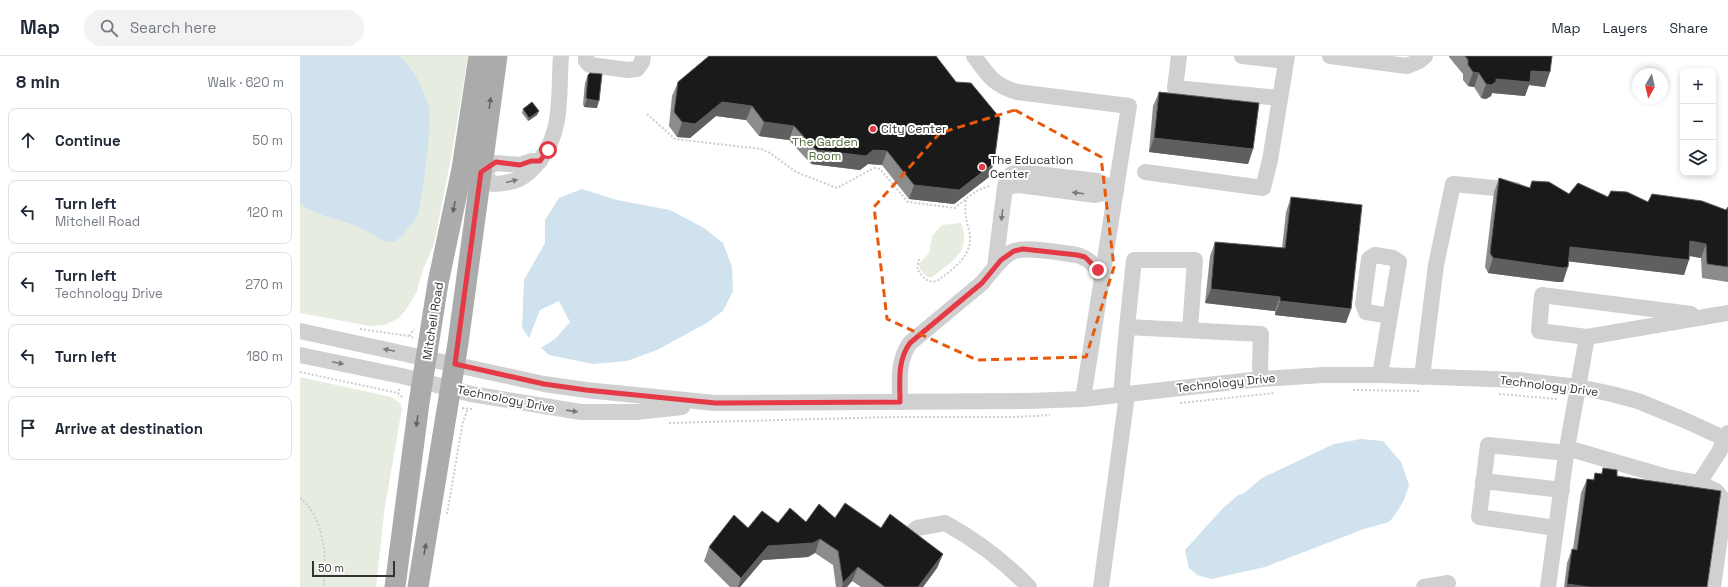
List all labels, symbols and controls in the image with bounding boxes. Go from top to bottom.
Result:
search box [84,10,364,46]
text: Map [20,15,60,40]
icon: search [98,17,120,39]
text: Search here [130,18,216,37]
text: Map [1551,19,1581,37]
text: Layers [1603,19,1647,37]
text: Share [1669,19,1708,37]
north arrow [1632,68,1668,104]
map controls [1680,68,1716,176]
button: + [1680,68,1716,104]
text: 8 min [16,71,60,93]
text: Walk · 620 m [207,74,284,91]
one-way arrow [487,97,493,109]
button: − [1680,104,1716,140]
place label: City Center [881,121,947,137]
marker: City Center [868,124,878,134]
icon: ahead [17,129,39,151]
text: Continue [55,131,121,150]
text: 50 m [252,132,283,149]
park label: The Garden Room [792,134,858,164]
button: layers [1680,140,1716,176]
route start [539,141,557,159]
place label: The Education Center [990,152,1073,182]
marker: The Education Center [977,162,987,172]
one-way arrow [506,178,518,184]
one-way arrow [1072,189,1084,196]
text: Turn left [55,194,117,213]
icon: left [17,201,39,223]
one-way arrow [451,201,457,213]
text: 120 m [247,204,283,221]
one-way arrow [999,209,1005,221]
text: Mitchell Road [55,213,140,230]
route end [1089,261,1107,279]
text: Turn left [55,266,117,285]
icon: left [17,273,39,295]
text: 270 m [245,276,283,293]
street label: Mitchell Road [419,281,447,361]
text: Technology Drive [55,285,163,302]
icon: left [17,345,39,367]
one-way arrow [383,346,395,352]
text: Turn left [55,347,117,366]
text: 180 m [247,348,283,365]
one-way arrow [332,360,344,366]
street label: Technology Drive [1176,370,1276,396]
street label: Technology Drive [1499,372,1599,400]
street label: Technology Drive [456,382,556,416]
one-way arrow [566,408,578,414]
one-way arrow [414,415,420,427]
icon: arrive [17,417,39,439]
text: Arrive at destination [55,419,203,438]
one-way arrow [422,542,428,555]
scale bar [312,559,395,578]
text: 50 m [318,561,344,575]

